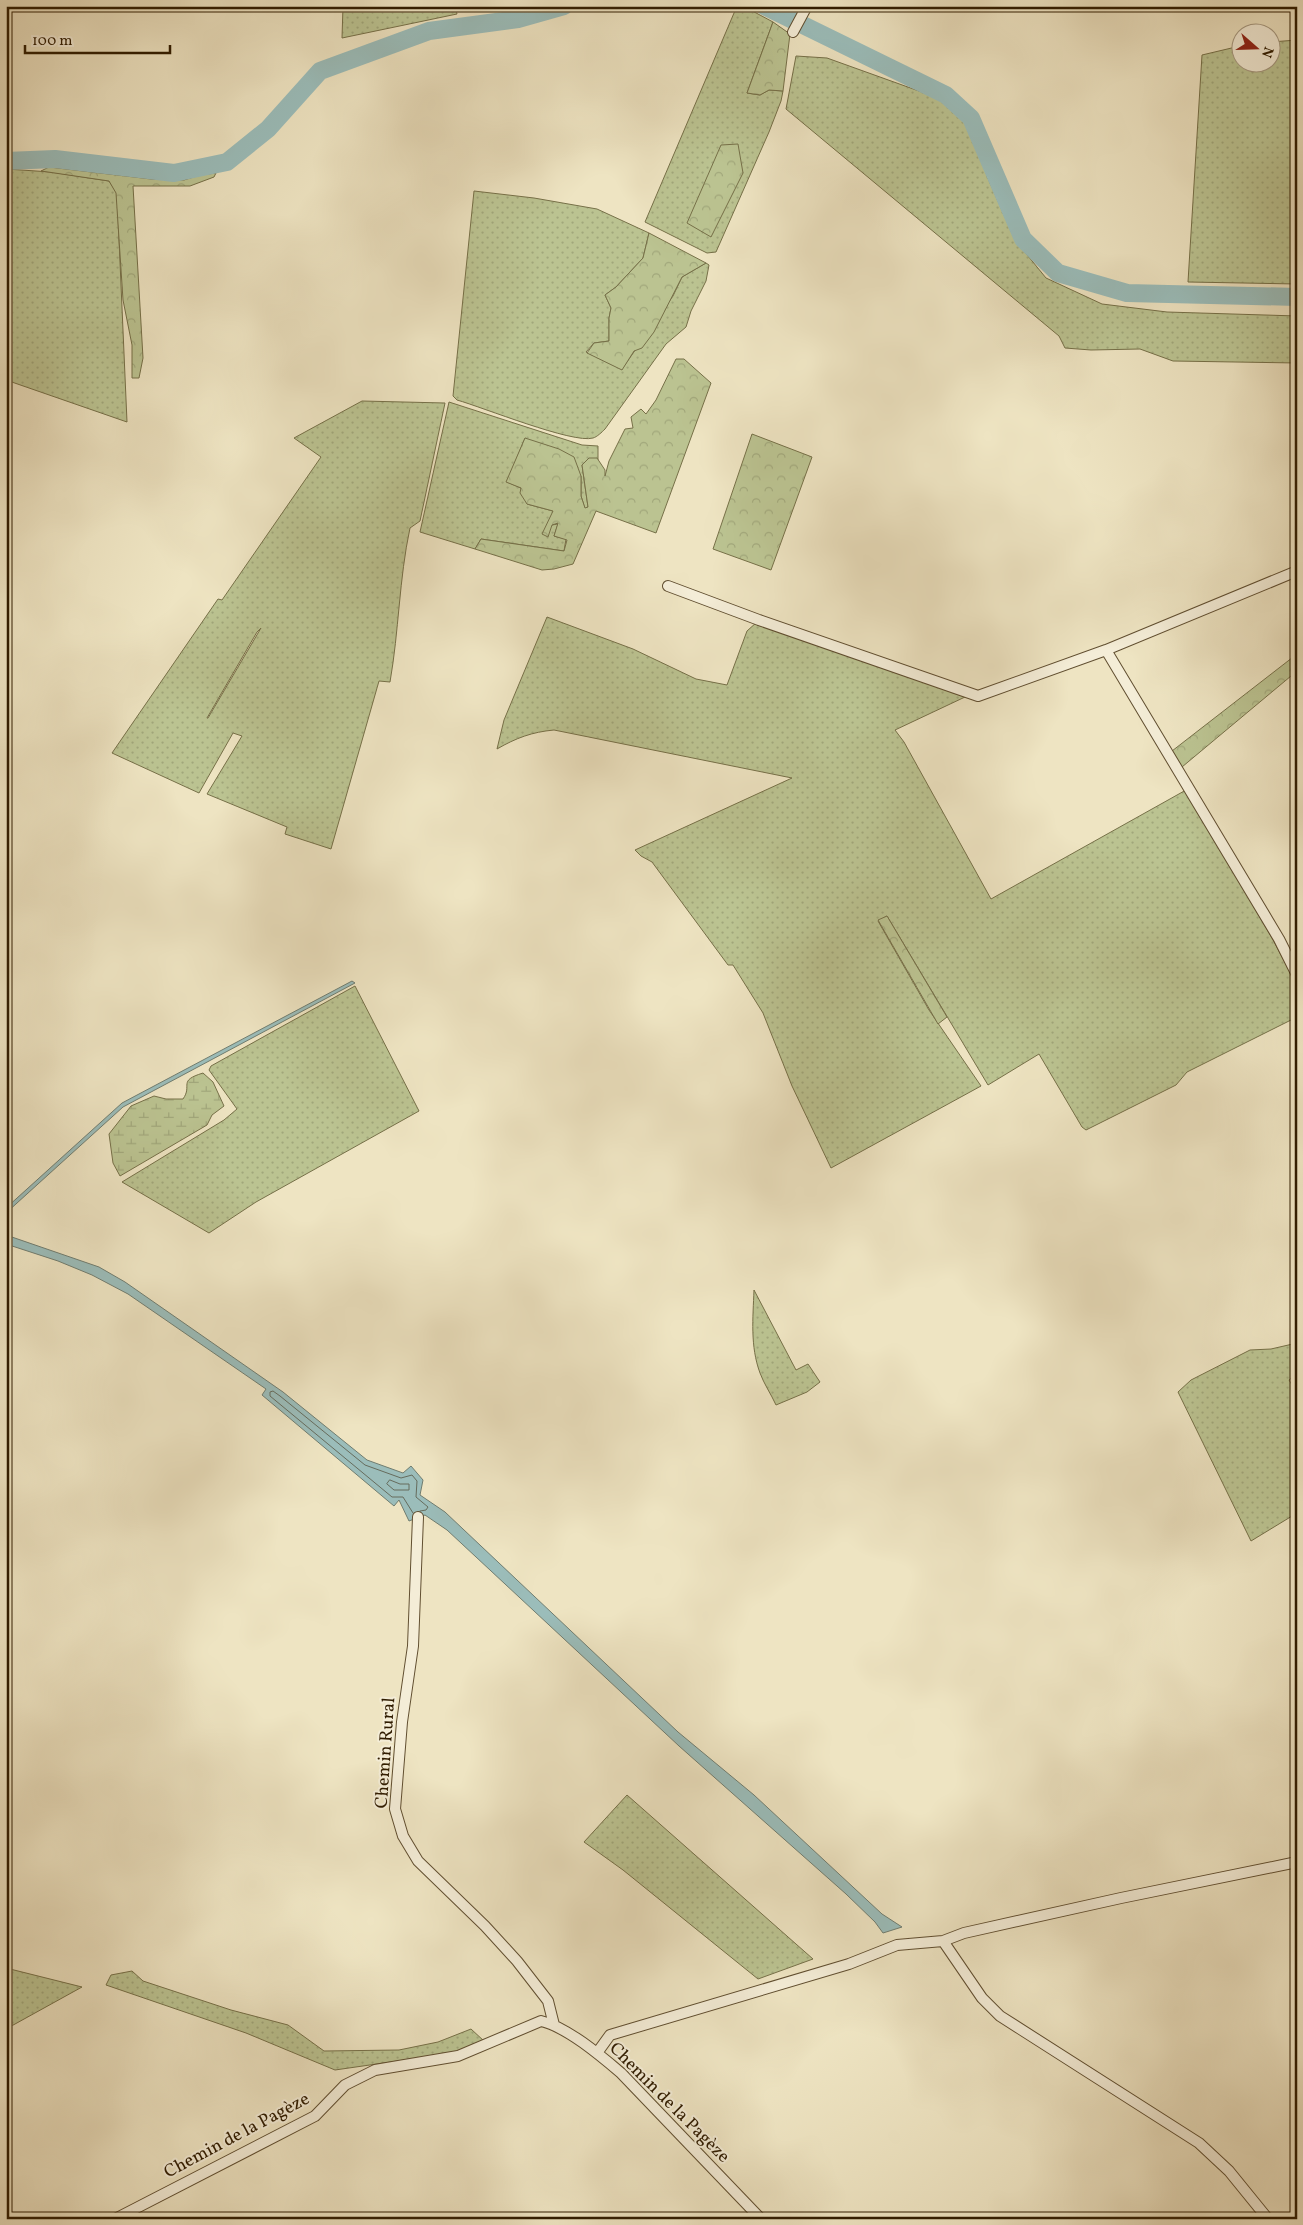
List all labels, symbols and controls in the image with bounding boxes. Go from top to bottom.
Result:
scale bar [25,22,170,54]
north arrow [1230,22,1280,72]
text: 100 m [32,31,72,52]
text: N [1256,44,1277,60]
street label: Chemin Rural [370,1697,402,1809]
street label: Chemin de la Pagèze [603,2037,735,2169]
street label: Chemin de la Pagèze [160,2087,314,2185]

